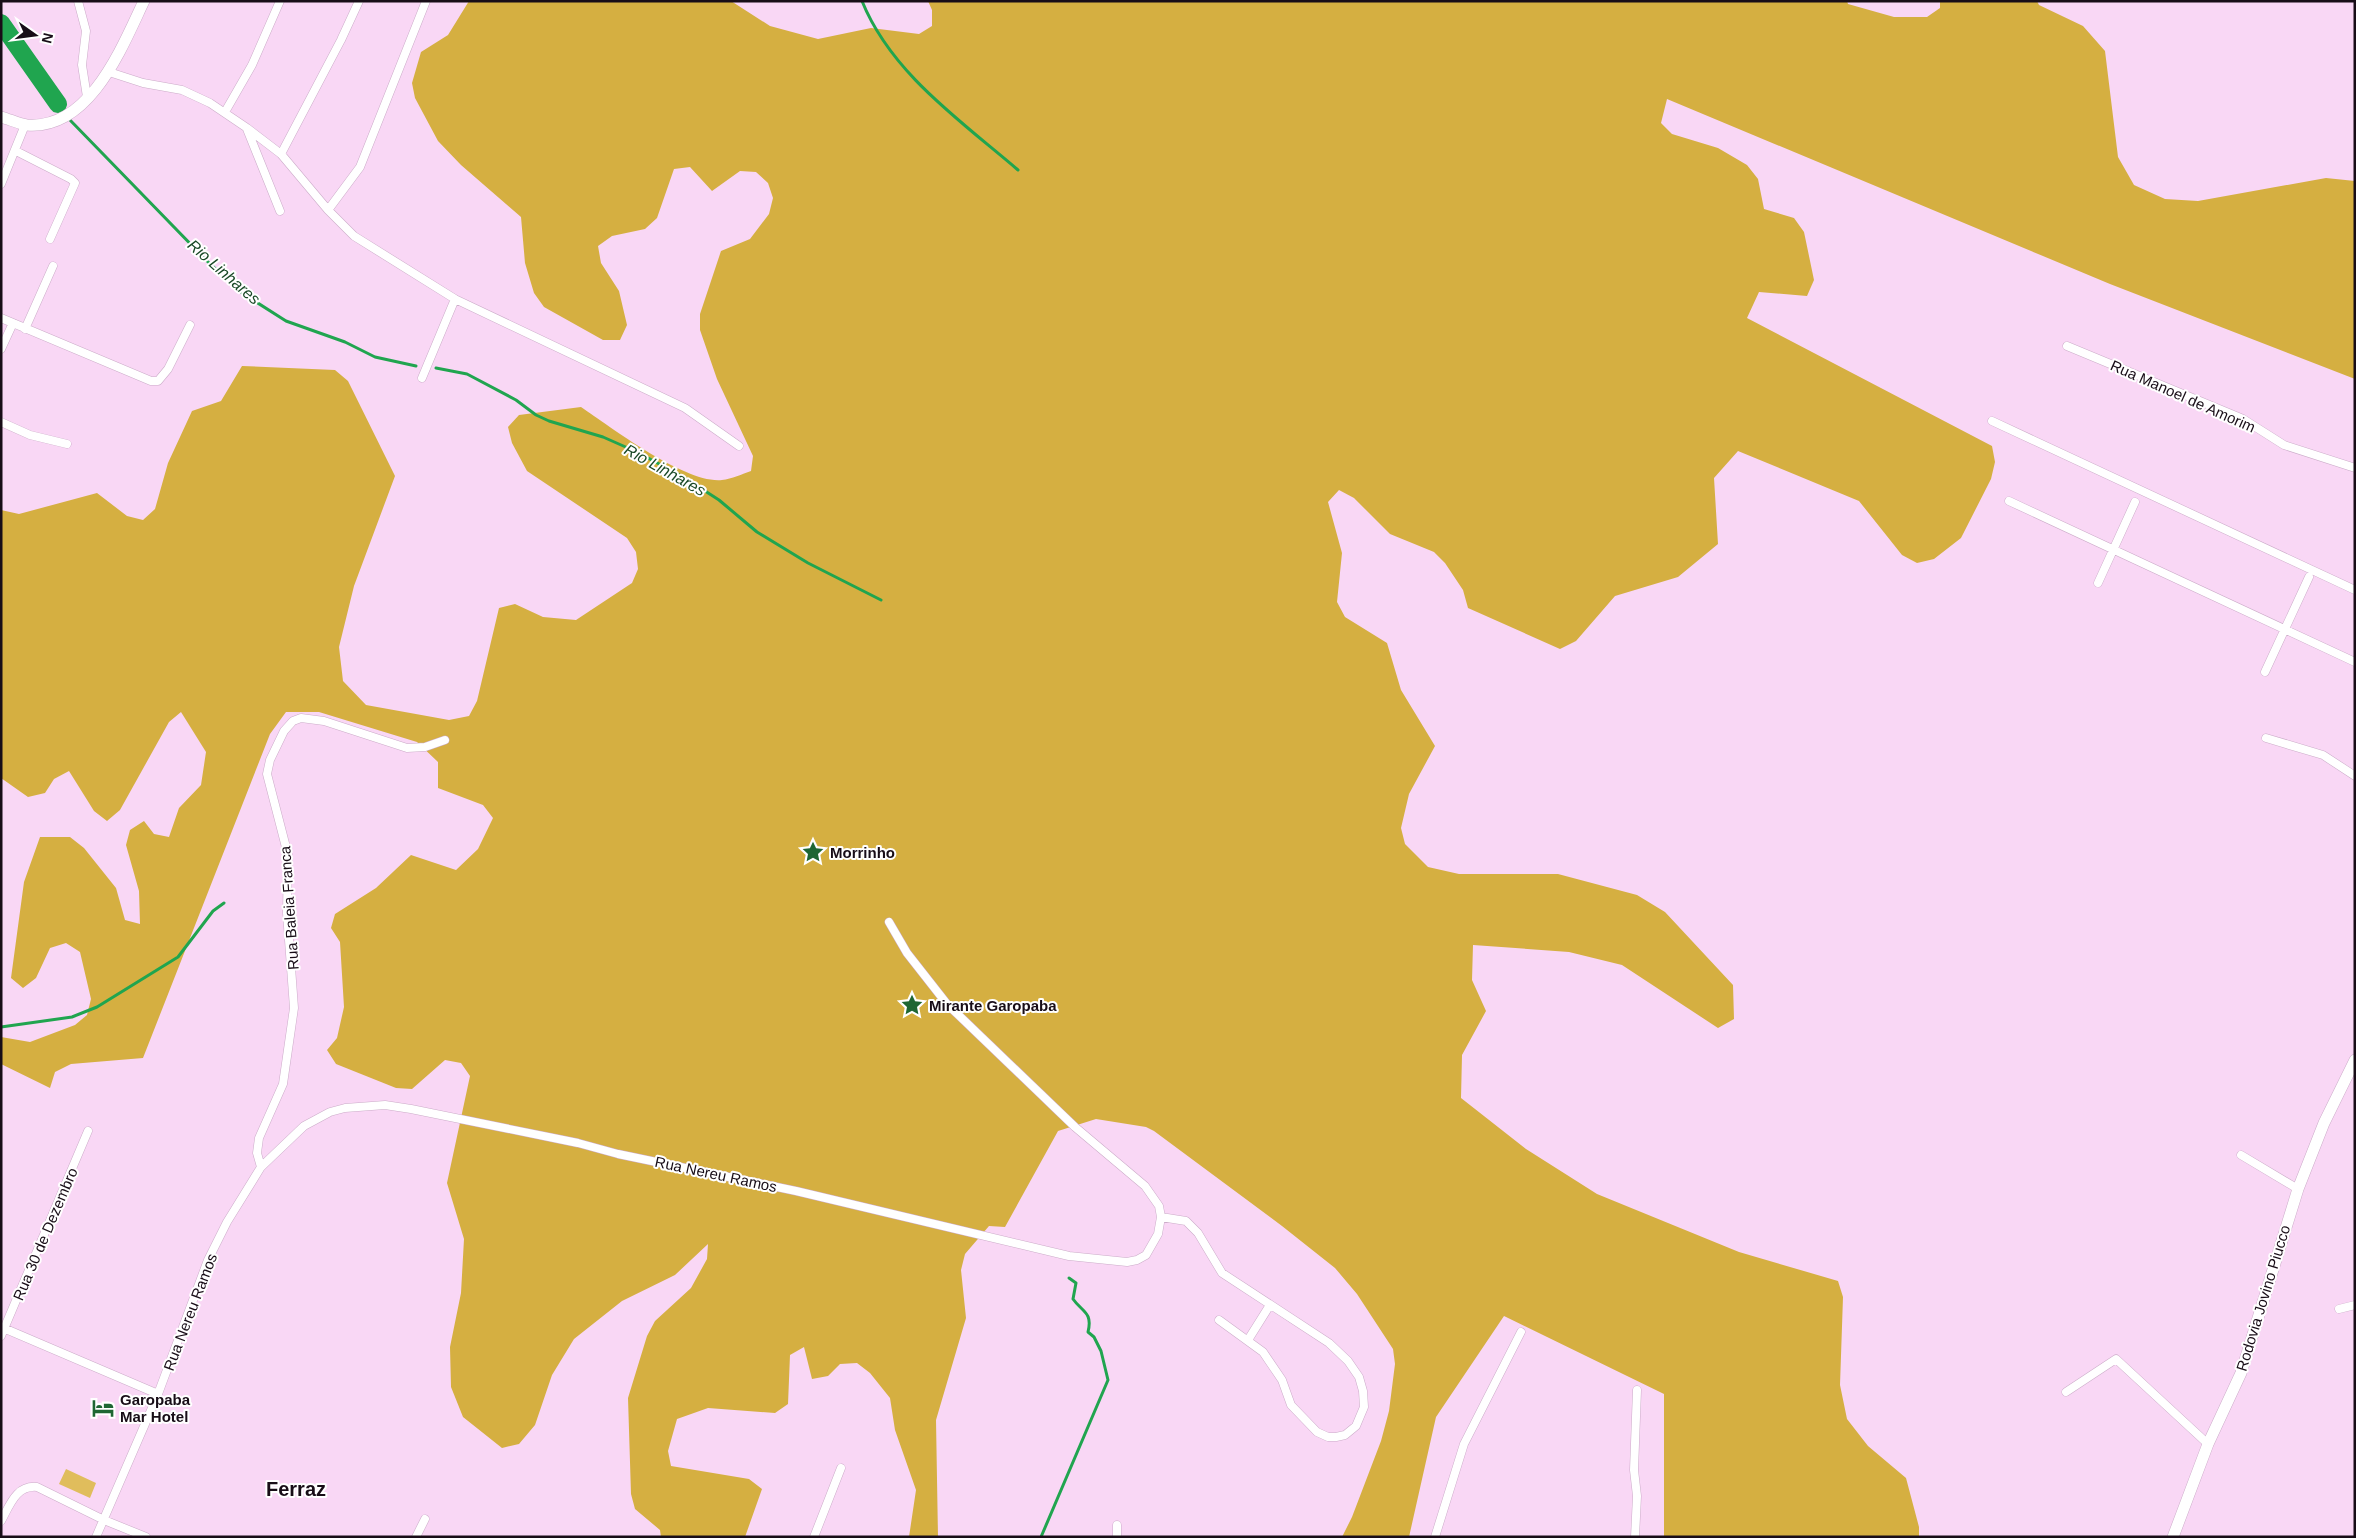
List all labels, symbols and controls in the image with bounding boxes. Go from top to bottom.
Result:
north arrow [10,10,60,60]
text: N [39,31,57,45]
water label: Rio Linhares [185,236,263,308]
street label: Rua Manoel de Amorim [2108,356,2258,436]
water label: Rio Linhares [622,441,708,499]
place icon: Morrinho [800,839,826,865]
place label: Morrinho [830,844,895,861]
street label: Rua Baleia Franca [276,845,302,971]
place icon: Mirante Garopaba [899,992,925,1018]
place label: Mirante Garopaba [929,997,1057,1014]
street label: Rua Nereu Ramos [653,1153,779,1195]
street label: Rua 30 de Dezembro [9,1165,81,1303]
street label: Rodovia Jovino Piucco [2233,1223,2293,1373]
street label: Rua Nereu Ramos [160,1251,220,1373]
place label: Garopaba Mar Hotel [120,1391,191,1425]
hotel icon: Garopaba Mar Hotel [90,1395,116,1421]
district label: Ferraz [266,1478,326,1500]

